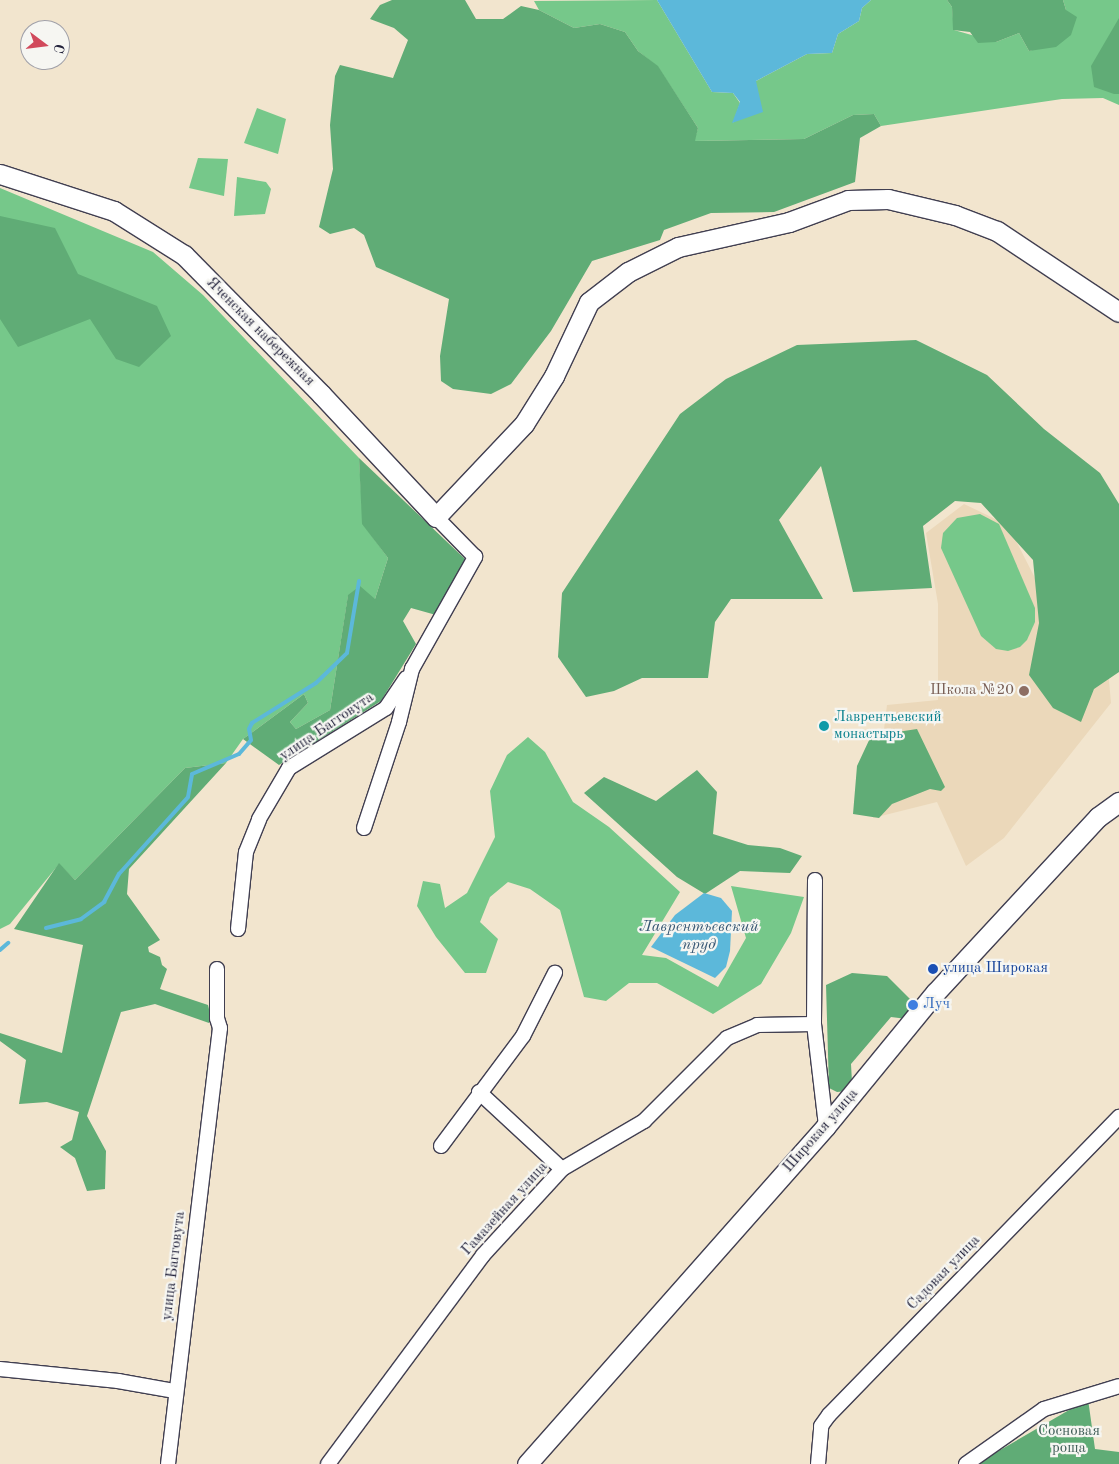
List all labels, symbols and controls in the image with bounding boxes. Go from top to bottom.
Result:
north arrow [20,20,70,70]
text: С [51,42,66,55]
street label: Яченская набережная [202,274,318,390]
place label: Школа №20 [930,682,1014,700]
marker: Школа №20 [1018,685,1030,697]
street label: улица Багговута [276,689,378,765]
place label: Лаврентьевский монастырь [834,708,942,743]
marker: Лаврентьевский монастырь [818,720,830,732]
water label: Лаврентьевский пруд [639,917,759,955]
place label: улица Широкая [943,960,1048,978]
marker: улица Широкая [927,963,939,975]
place label: Луч [923,996,950,1014]
marker: Луч [907,999,919,1011]
street label: Широкая улица [780,1085,862,1177]
street label: Гамазейная улица [458,1158,552,1260]
street label: улица Багговута [158,1210,190,1322]
street label: Садовая улица [904,1232,984,1314]
park label: Сосновая роща [1038,1422,1100,1457]

